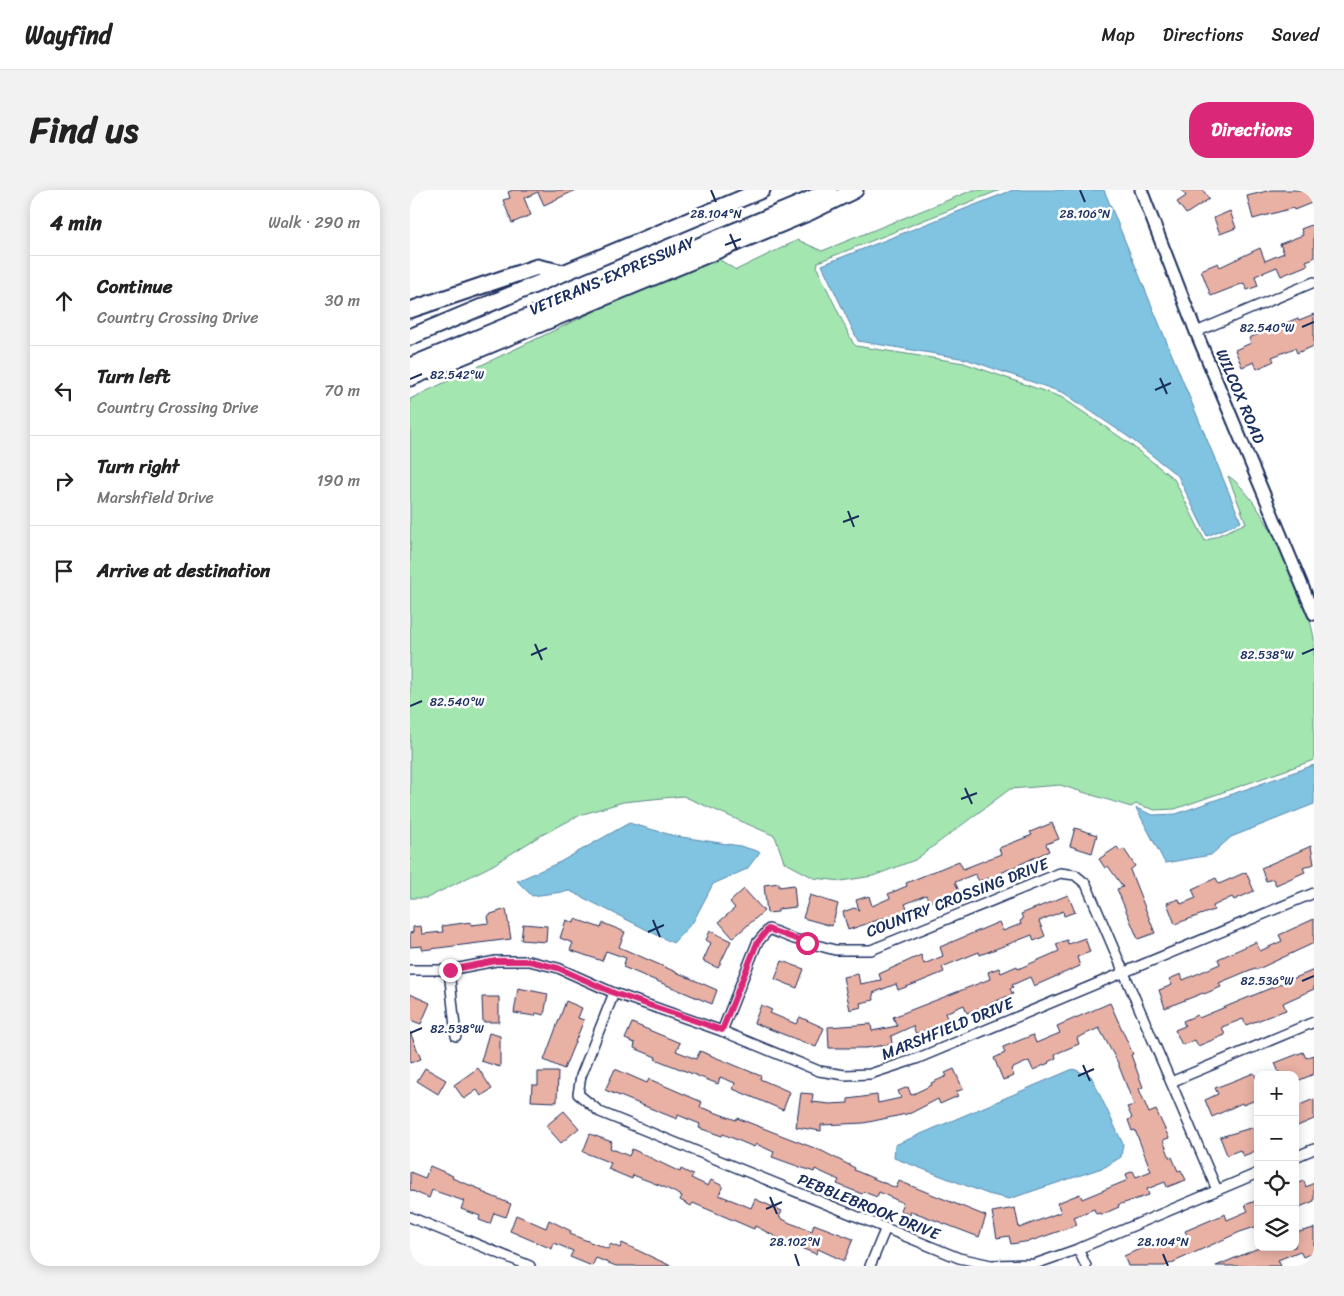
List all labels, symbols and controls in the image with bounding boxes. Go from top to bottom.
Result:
text: Wayfind [25,14,111,56]
text: Map [1102,19,1135,51]
text: Directions [1163,19,1244,51]
text: Saved [1272,19,1319,51]
text: Find us [30,99,138,161]
button: Directions [1189,102,1314,158]
text: 28.104°N [690,203,742,225]
text: 28.106°N [1060,203,1111,225]
text: 4 min [50,204,102,242]
text: Walk · 290 m [268,208,360,237]
street label: VETERANS EXPRESSWAY [525,227,700,324]
text: Continue [97,270,173,303]
text: 30 m [325,286,360,315]
icon: ahead [50,287,78,315]
text: Country Crossing Drive [97,303,258,332]
text: 82.540°W [1240,317,1295,339]
street label: WILCOX ROAD [1207,344,1274,449]
text: Turn left [97,360,170,393]
text: 82.542°W [430,364,485,386]
text: 70 m [324,376,360,405]
icon: left [50,377,78,405]
text: Country Crossing Drive [97,393,258,422]
text: Turn right [97,450,179,483]
text: 190 m [317,466,360,495]
icon: right [50,467,78,495]
text: Marshfield Drive [97,483,214,512]
text: Arrive at destination [97,554,270,587]
icon: arrive [50,557,78,585]
text: 82.538°W [1240,644,1294,666]
text: 82.540°W [430,691,485,713]
street label: COUNTRY CROSSING DRIVE [862,849,1054,946]
route start [796,932,819,955]
route end [439,959,462,982]
text: 82.536°W [1241,970,1294,992]
street label: MARSHFIELD DRIVE [877,988,1019,1068]
text: 82.538°W [430,1018,484,1040]
map controls [1254,1071,1299,1251]
button: + [1254,1071,1299,1116]
button: − [1254,1116,1299,1161]
button: locate [1254,1161,1299,1206]
street label: PEBBLEBROOK DRIVE [793,1165,945,1249]
button: layers [1254,1206,1299,1251]
text: 28.102°N [770,1231,821,1253]
text: 28.104°N [1137,1231,1189,1253]

